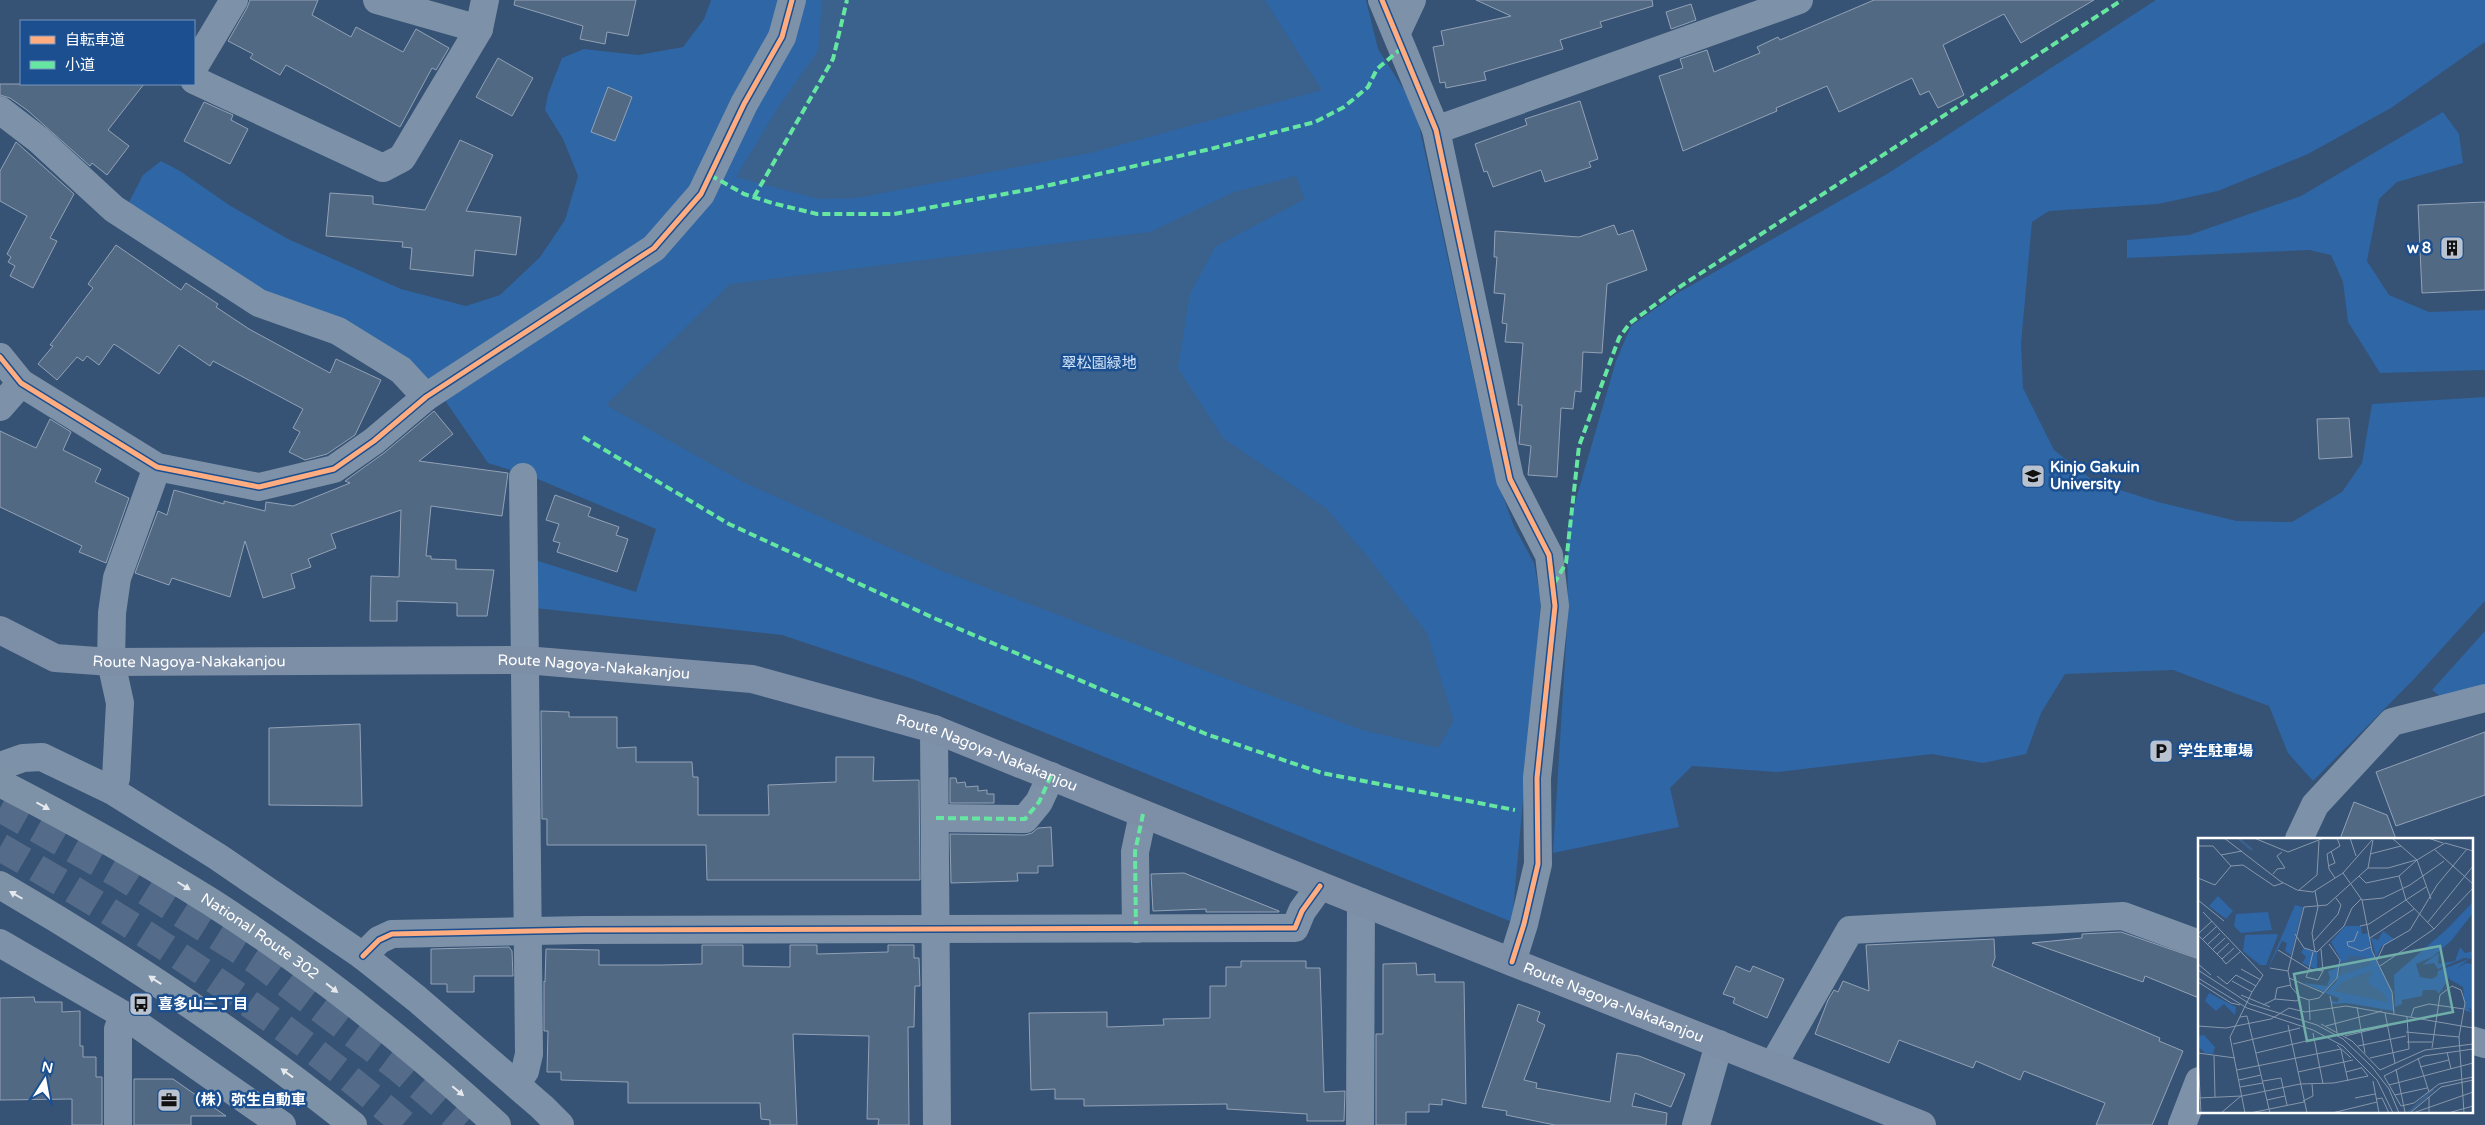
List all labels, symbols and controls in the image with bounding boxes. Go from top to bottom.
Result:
legend [20,20,195,85]
text: 自転車道 [65,31,125,49]
text: 小道 [65,56,95,74]
building icon: w８ [2439,235,2465,261]
place label: w８ [2407,239,2434,257]
park label: 翠松園緑地 [1061,354,1137,372]
place label: Kinjo Gakuin University [2050,458,2140,494]
school or university icon: Kinjo Gakuin University [2020,463,2046,489]
street label: Route Nagoya-Nakakanjou [498,651,691,683]
street label: Route Nagoya-Nakakanjou [92,652,286,671]
street label: Route Nagoya-Nakakanjou [894,710,1080,795]
parking icon: 学生駐車場 [2148,738,2174,764]
place label: 学生駐車場 [2178,742,2253,760]
one-way arrow [36,801,50,810]
inset map [2198,838,2472,1112]
one-way arrow [178,882,191,891]
street label: National Route 302 [198,889,323,983]
one-way arrow [10,890,23,899]
street label: Route Nagoya-Nakakanjou [1521,958,1707,1046]
one-way arrow [148,975,161,984]
one-way arrow [325,983,339,993]
bus stop icon: 喜多山二丁目 [128,991,154,1017]
place label: 喜多山二丁目 [158,995,248,1013]
north arrow [20,1055,70,1105]
text: N [40,1058,55,1077]
one-way arrow [281,1068,294,1078]
one-way arrow [452,1085,464,1097]
office icon: （株）弥生自動車 [156,1087,182,1113]
place label: （株）弥生自動車 [186,1091,306,1109]

